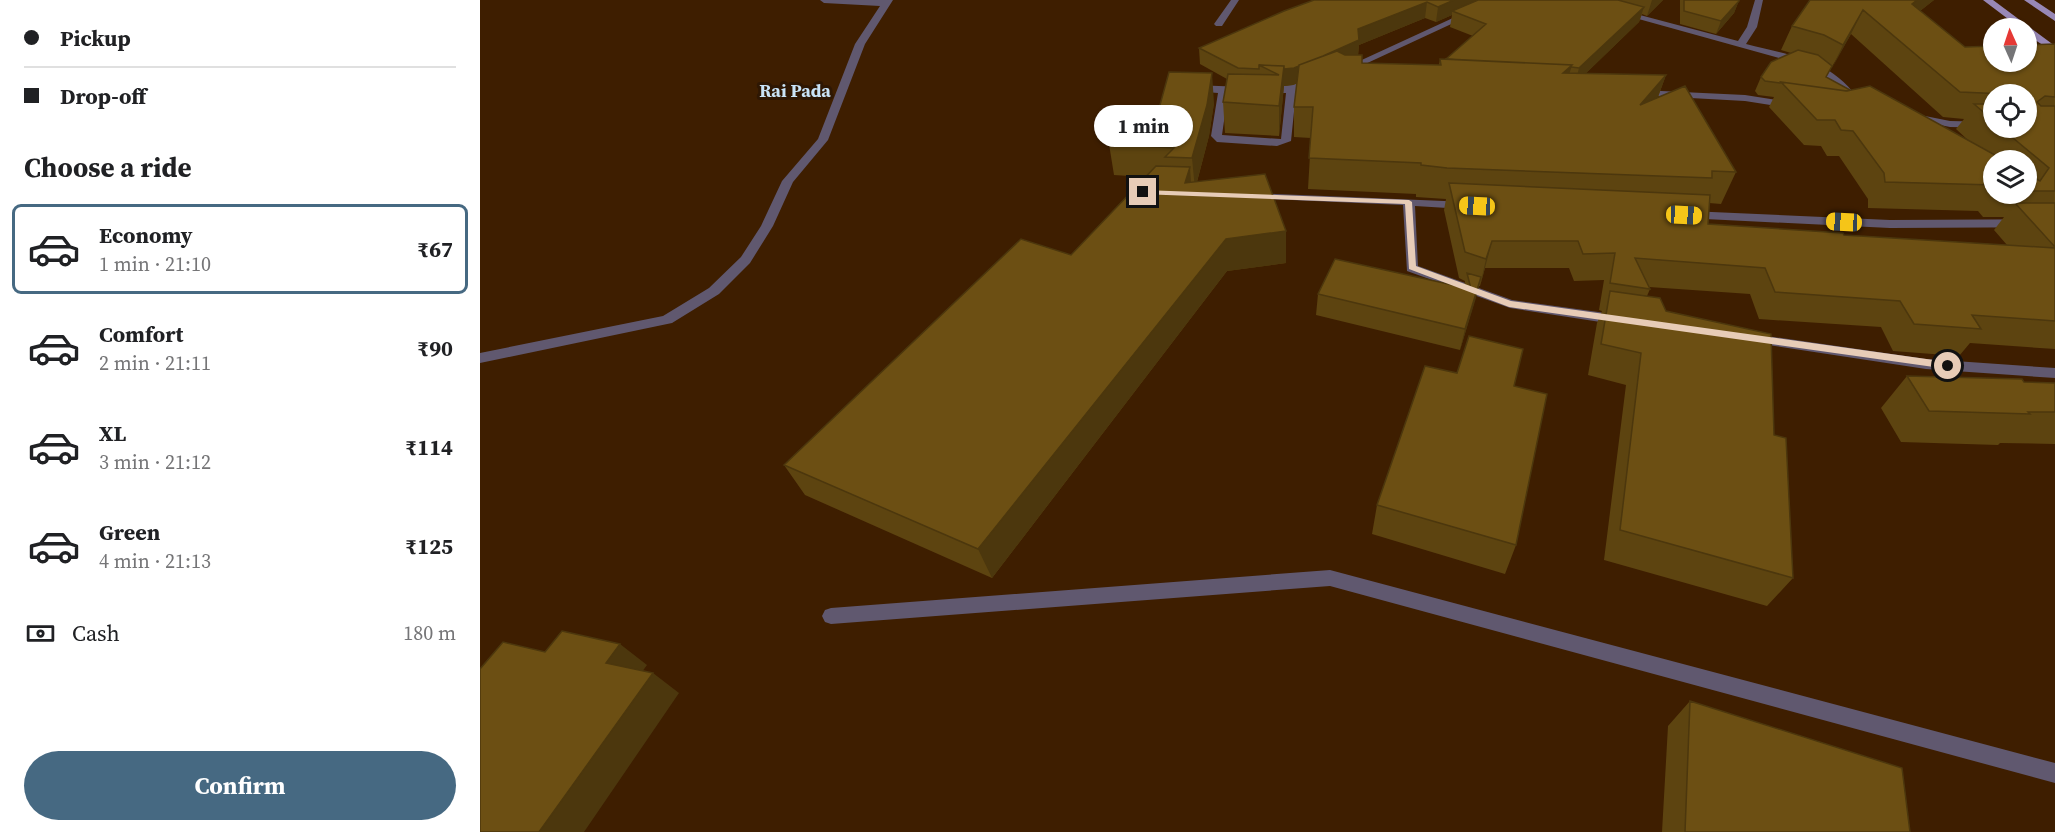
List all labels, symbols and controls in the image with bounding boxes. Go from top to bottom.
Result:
north arrow [1983,18,2037,72]
map controls [1983,18,2037,204]
text: Pickup [60,23,131,53]
district label: Rai Pada [759,78,831,103]
text: Drop-off [60,81,146,111]
button: locate [1983,84,2037,138]
callout: 1 min [1094,105,1192,147]
text: 1 min [1118,112,1169,140]
text: Choose a ride [24,149,192,186]
button: layers [1983,150,2037,204]
route end [1129,178,1156,205]
car [1459,196,1495,216]
car [1666,205,1702,225]
car [1826,212,1862,232]
text: Economy [99,220,193,250]
icon: car [27,222,81,276]
text: ₹67 [417,234,453,264]
text: 1 min · 21:10 [99,250,211,278]
text: Comfort [99,319,183,349]
icon: car [27,321,81,375]
text: ₹90 [417,333,453,363]
text: 2 min · 21:11 [99,349,211,377]
route start [1934,352,1961,379]
text: XL [99,418,126,448]
icon: car [27,420,81,474]
text: ₹114 [405,432,453,462]
text: 3 min · 21:12 [99,448,211,476]
text: Green [99,517,160,547]
icon: car [27,519,81,573]
text: ₹125 [405,531,453,561]
text: 4 min · 21:13 [99,547,211,575]
icon: cash [24,617,57,650]
text: Cash [72,618,120,648]
text: 180 m [403,619,456,647]
button: Confirm [24,751,456,820]

